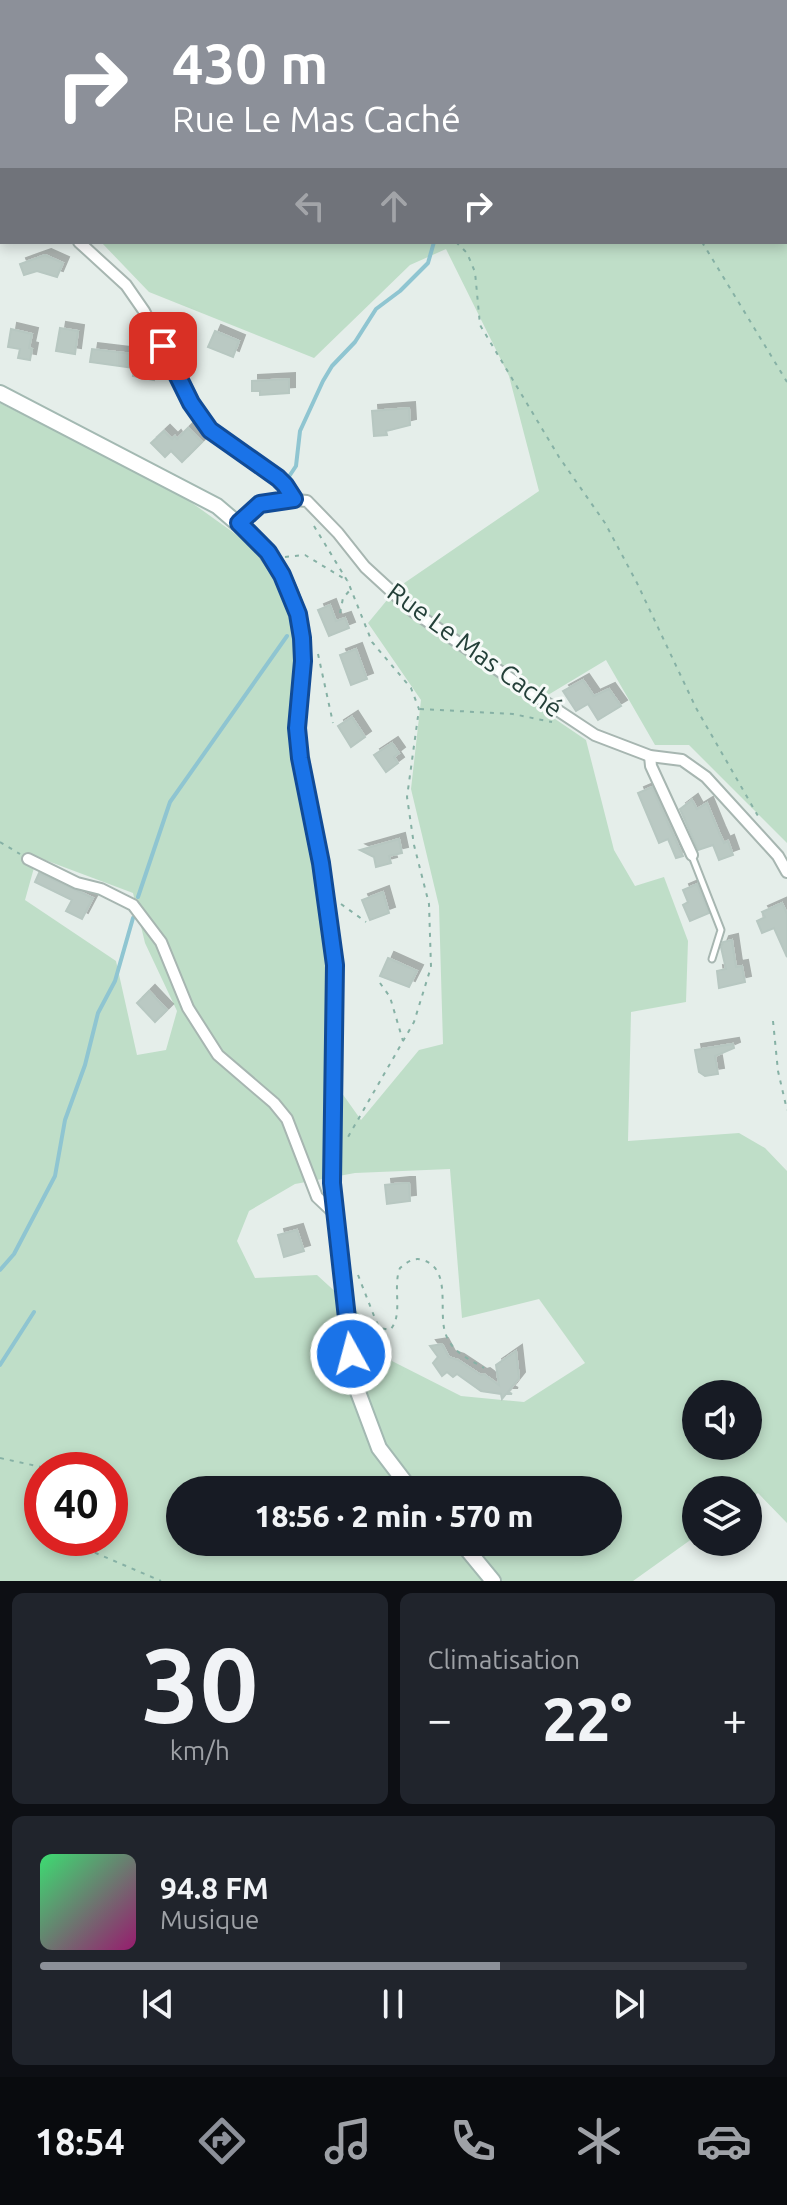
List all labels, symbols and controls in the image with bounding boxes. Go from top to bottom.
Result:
icon: right [40,32,144,136]
text: 430 m [172,32,328,95]
text: Rue Le Mas Caché [172,98,461,139]
icon: left [288,184,332,228]
icon: ahead [372,184,416,228]
icon: right [456,184,500,228]
pin [129,312,197,380]
icon: arrive [141,324,185,368]
street label: Rue Le Mas Caché [382,577,568,723]
position arrow [309,1312,393,1396]
map controls [682,1380,762,1556]
button: sound [682,1380,762,1460]
speed limit sign: 40 [24,1452,128,1556]
button: layers [682,1476,762,1556]
text: 18:56 · 2 min · 570 m [255,1499,533,1533]
text: 30 [141,1625,258,1742]
text: Climatisation [428,1645,580,1674]
text: 22° [543,1685,632,1752]
text: − [428,1694,452,1743]
text: + [722,1694,747,1743]
text: km/h [170,1736,230,1765]
text: 94.8 FM [160,1871,269,1905]
text: Musique [160,1905,259,1934]
icon: previous [136,1982,180,2026]
icon: pause [371,1982,415,2026]
icon: next [607,1982,651,2026]
icon: directions [194,2113,250,2169]
icon: music [320,2113,376,2169]
icon: phone [445,2113,501,2169]
icon: climate [571,2113,627,2169]
icon: car [696,2113,752,2169]
text: 18:54 [35,2121,125,2162]

